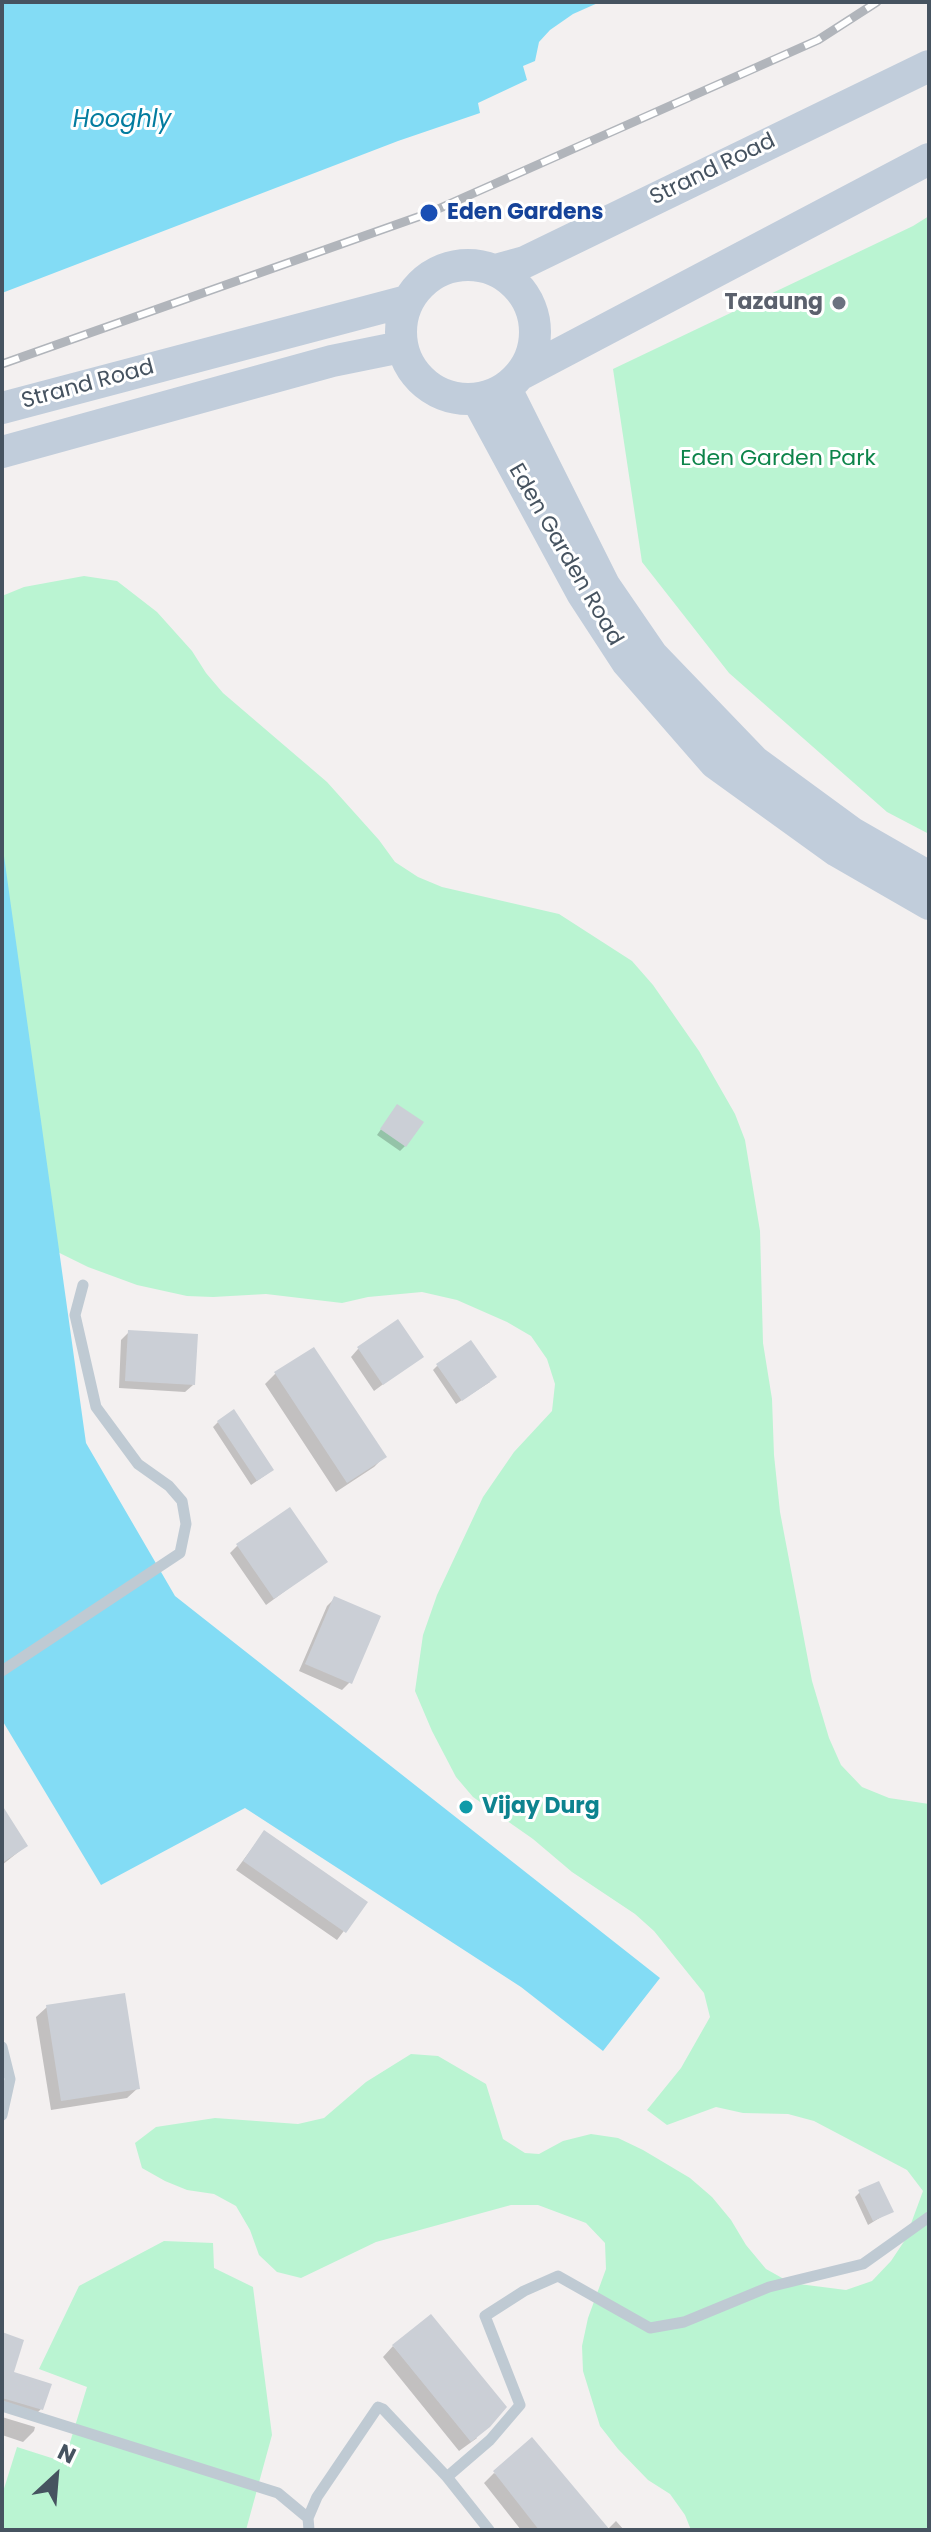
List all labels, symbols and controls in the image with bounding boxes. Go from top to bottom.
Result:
water label: Hooghly [73,107,171,135]
street label: Strand Road [646,128,780,212]
place label: Eden Gardens [447,200,604,226]
marker: Eden Gardens [418,202,440,224]
place label: Tazaung [725,290,823,316]
marker: Tazaung [830,294,848,312]
street label: Strand Road [19,355,157,415]
park label: Eden Garden Park [680,446,876,472]
street label: Eden Garden Road [502,459,628,651]
place label: Vijay Durg [482,1794,600,1820]
marker: Vijay Durg [457,1798,475,1816]
north arrow [16,2436,96,2516]
text: N [53,2436,81,2472]

